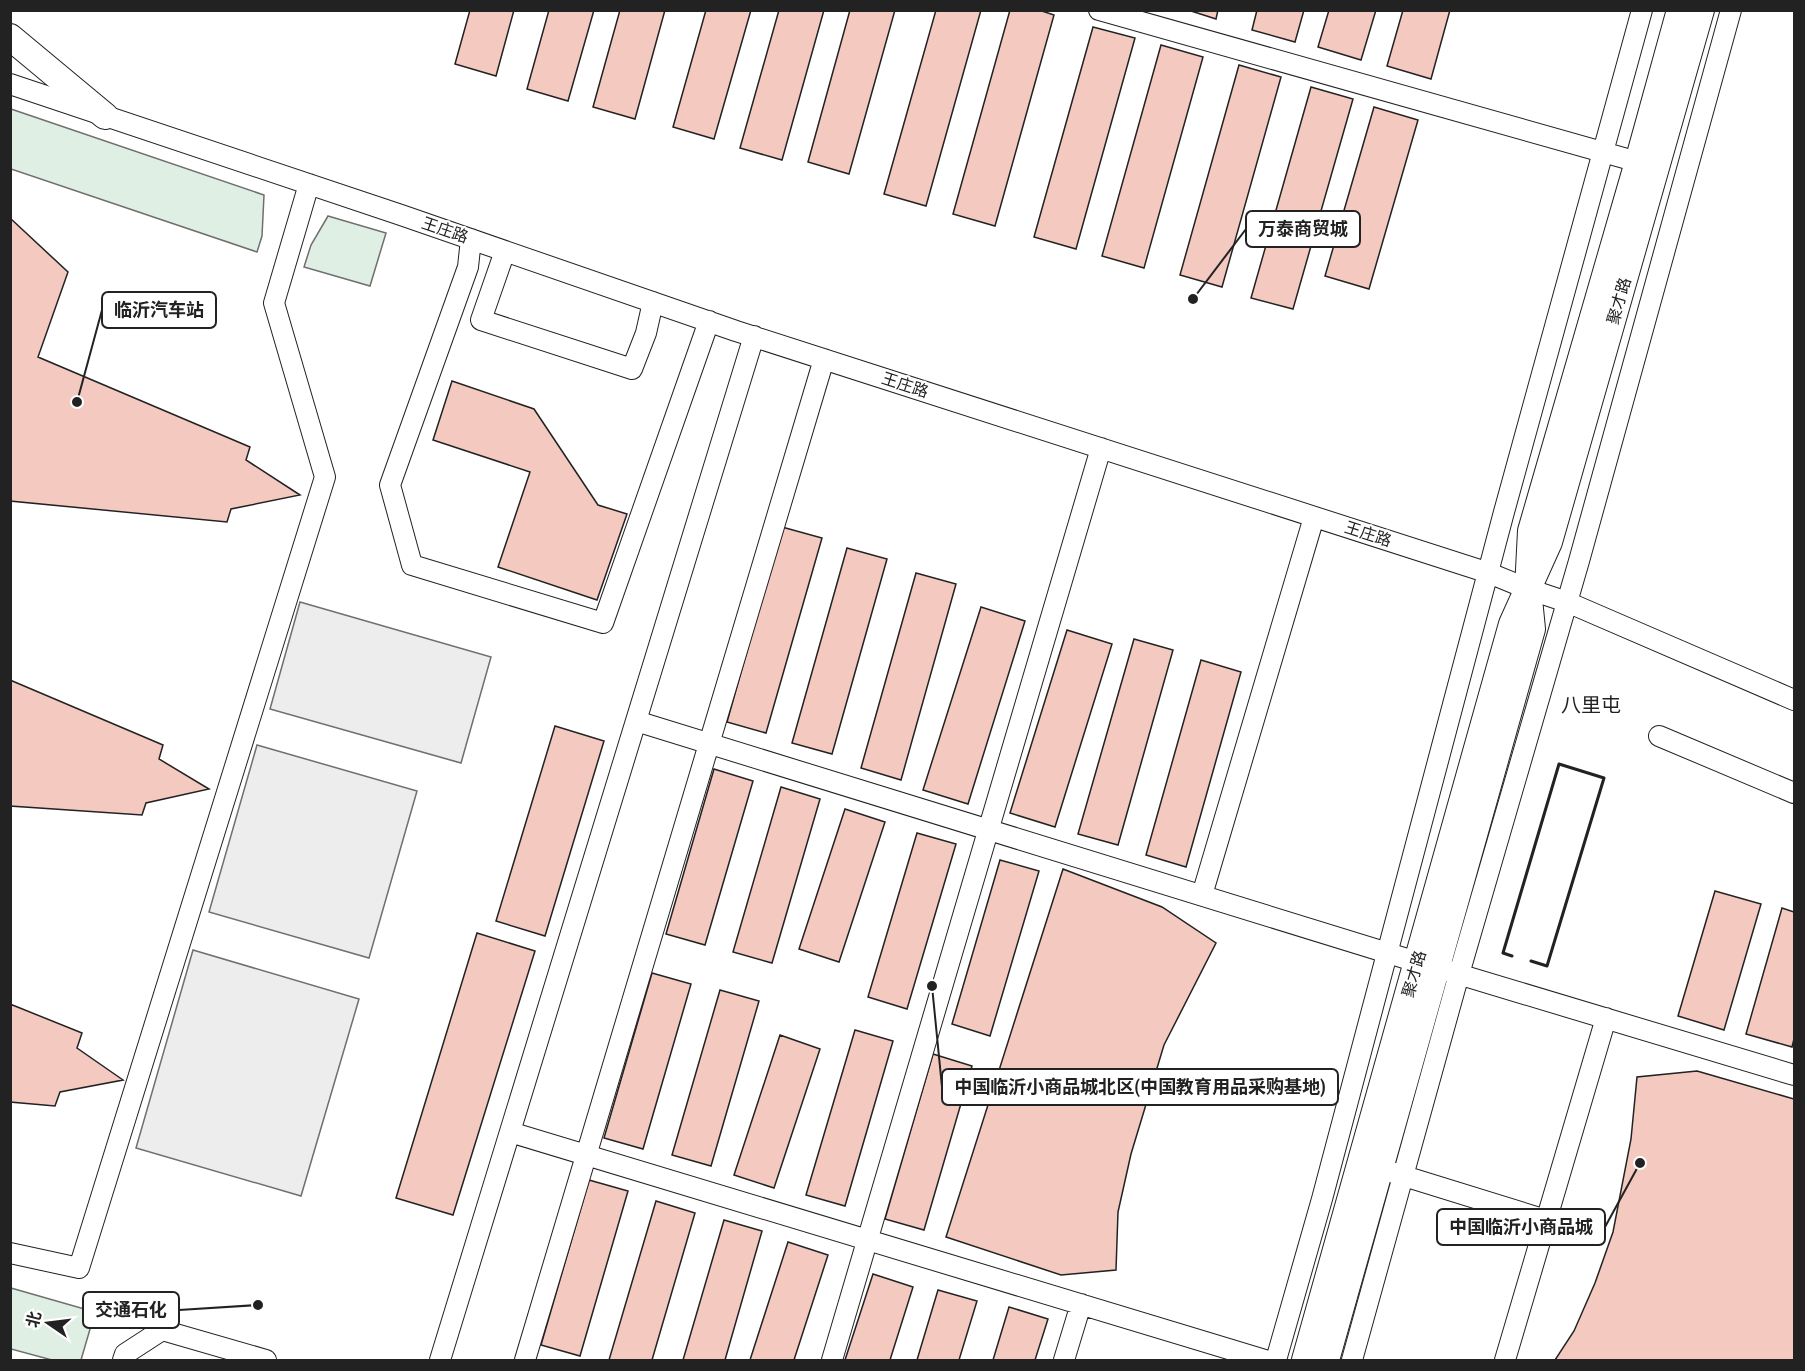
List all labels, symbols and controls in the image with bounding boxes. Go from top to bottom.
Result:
callout: 万泰商贸城 [1246,211,1360,247]
street label: 王庄路 [419,213,471,247]
text: 万泰商贸城 [1258,218,1348,239]
street label: 聚才路 [1603,275,1635,327]
callout: 临沂汽车站 [102,292,216,328]
text: 临沂汽车站 [114,299,204,320]
street label: 王庄路 [879,369,931,401]
street label: 王庄路 [1342,518,1394,550]
district label: 八里屯 [1561,693,1621,717]
street label: 聚才路 [1398,948,1430,1000]
callout: 中国临沂小商品城北区(中国教育用品采购基地) [942,1069,1338,1105]
text: 中国临沂小商品城北区(中国教育用品采购基地) [954,1076,1326,1098]
callout: 中国临沂小商品城 [1437,1209,1605,1245]
text: 中国临沂小商品城 [1449,1216,1593,1237]
callout: 交通石化 [83,1292,179,1328]
north arrow [18,1293,78,1353]
text: 交通石化 [95,1299,167,1320]
text: 北 [23,1309,45,1330]

